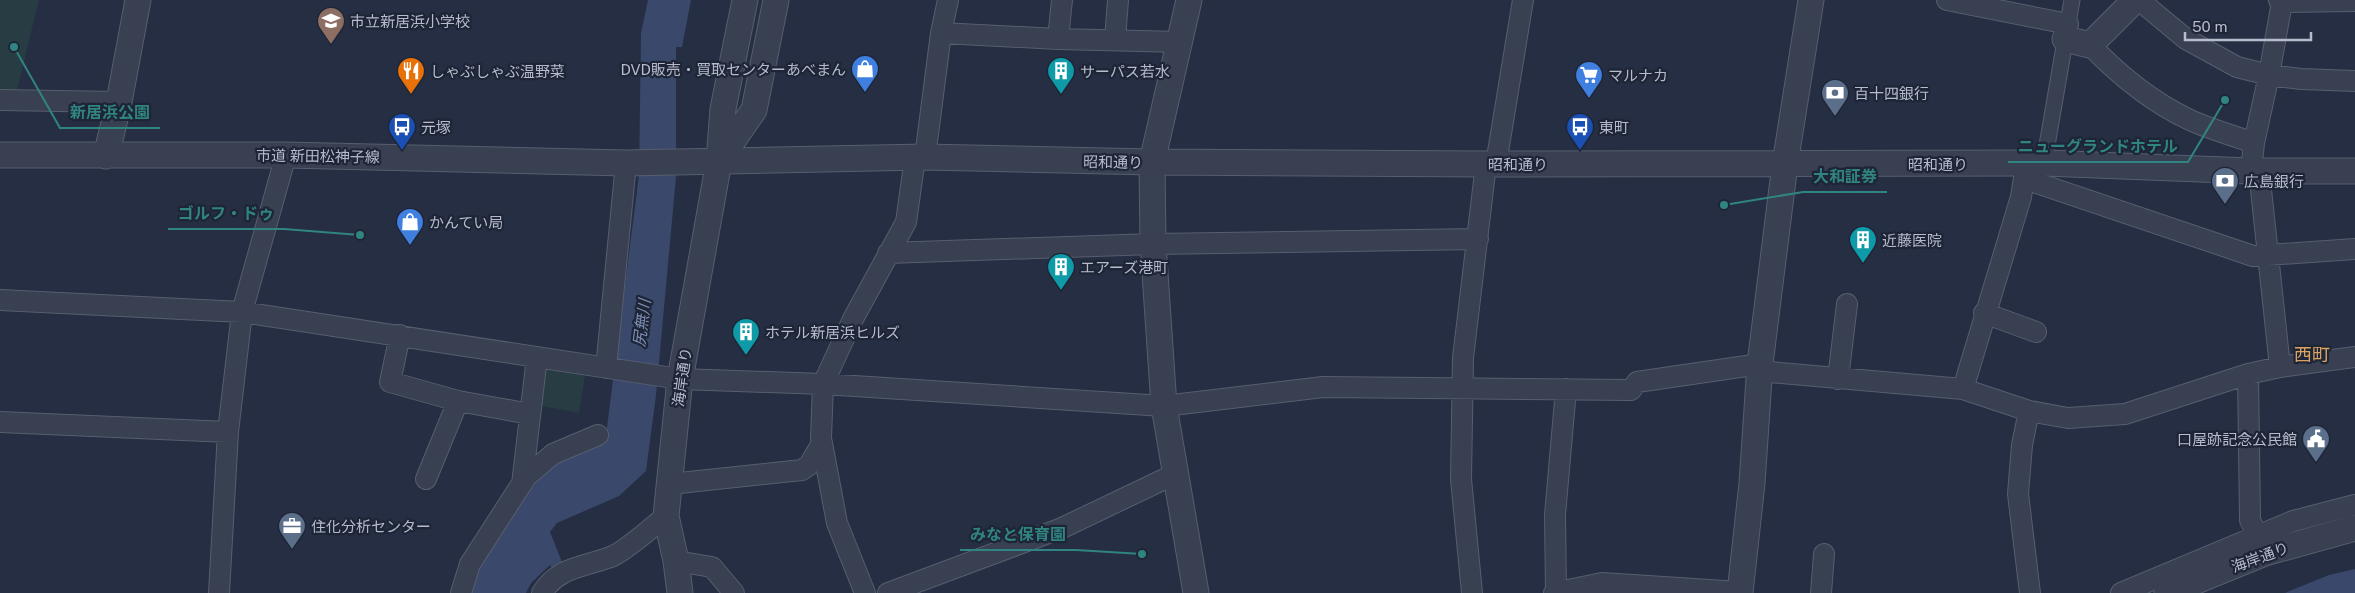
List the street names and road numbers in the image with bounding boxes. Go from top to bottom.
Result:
street label: 市道 新田松神子線 [256,146,380,166]
street label: 昭和通り [1083,153,1143,171]
street label: 昭和通り [1488,156,1548,173]
street label: 昭和通り [1908,156,1968,173]
street label: 海岸通り [669,346,695,408]
street label: 海岸通り [2229,539,2291,575]

